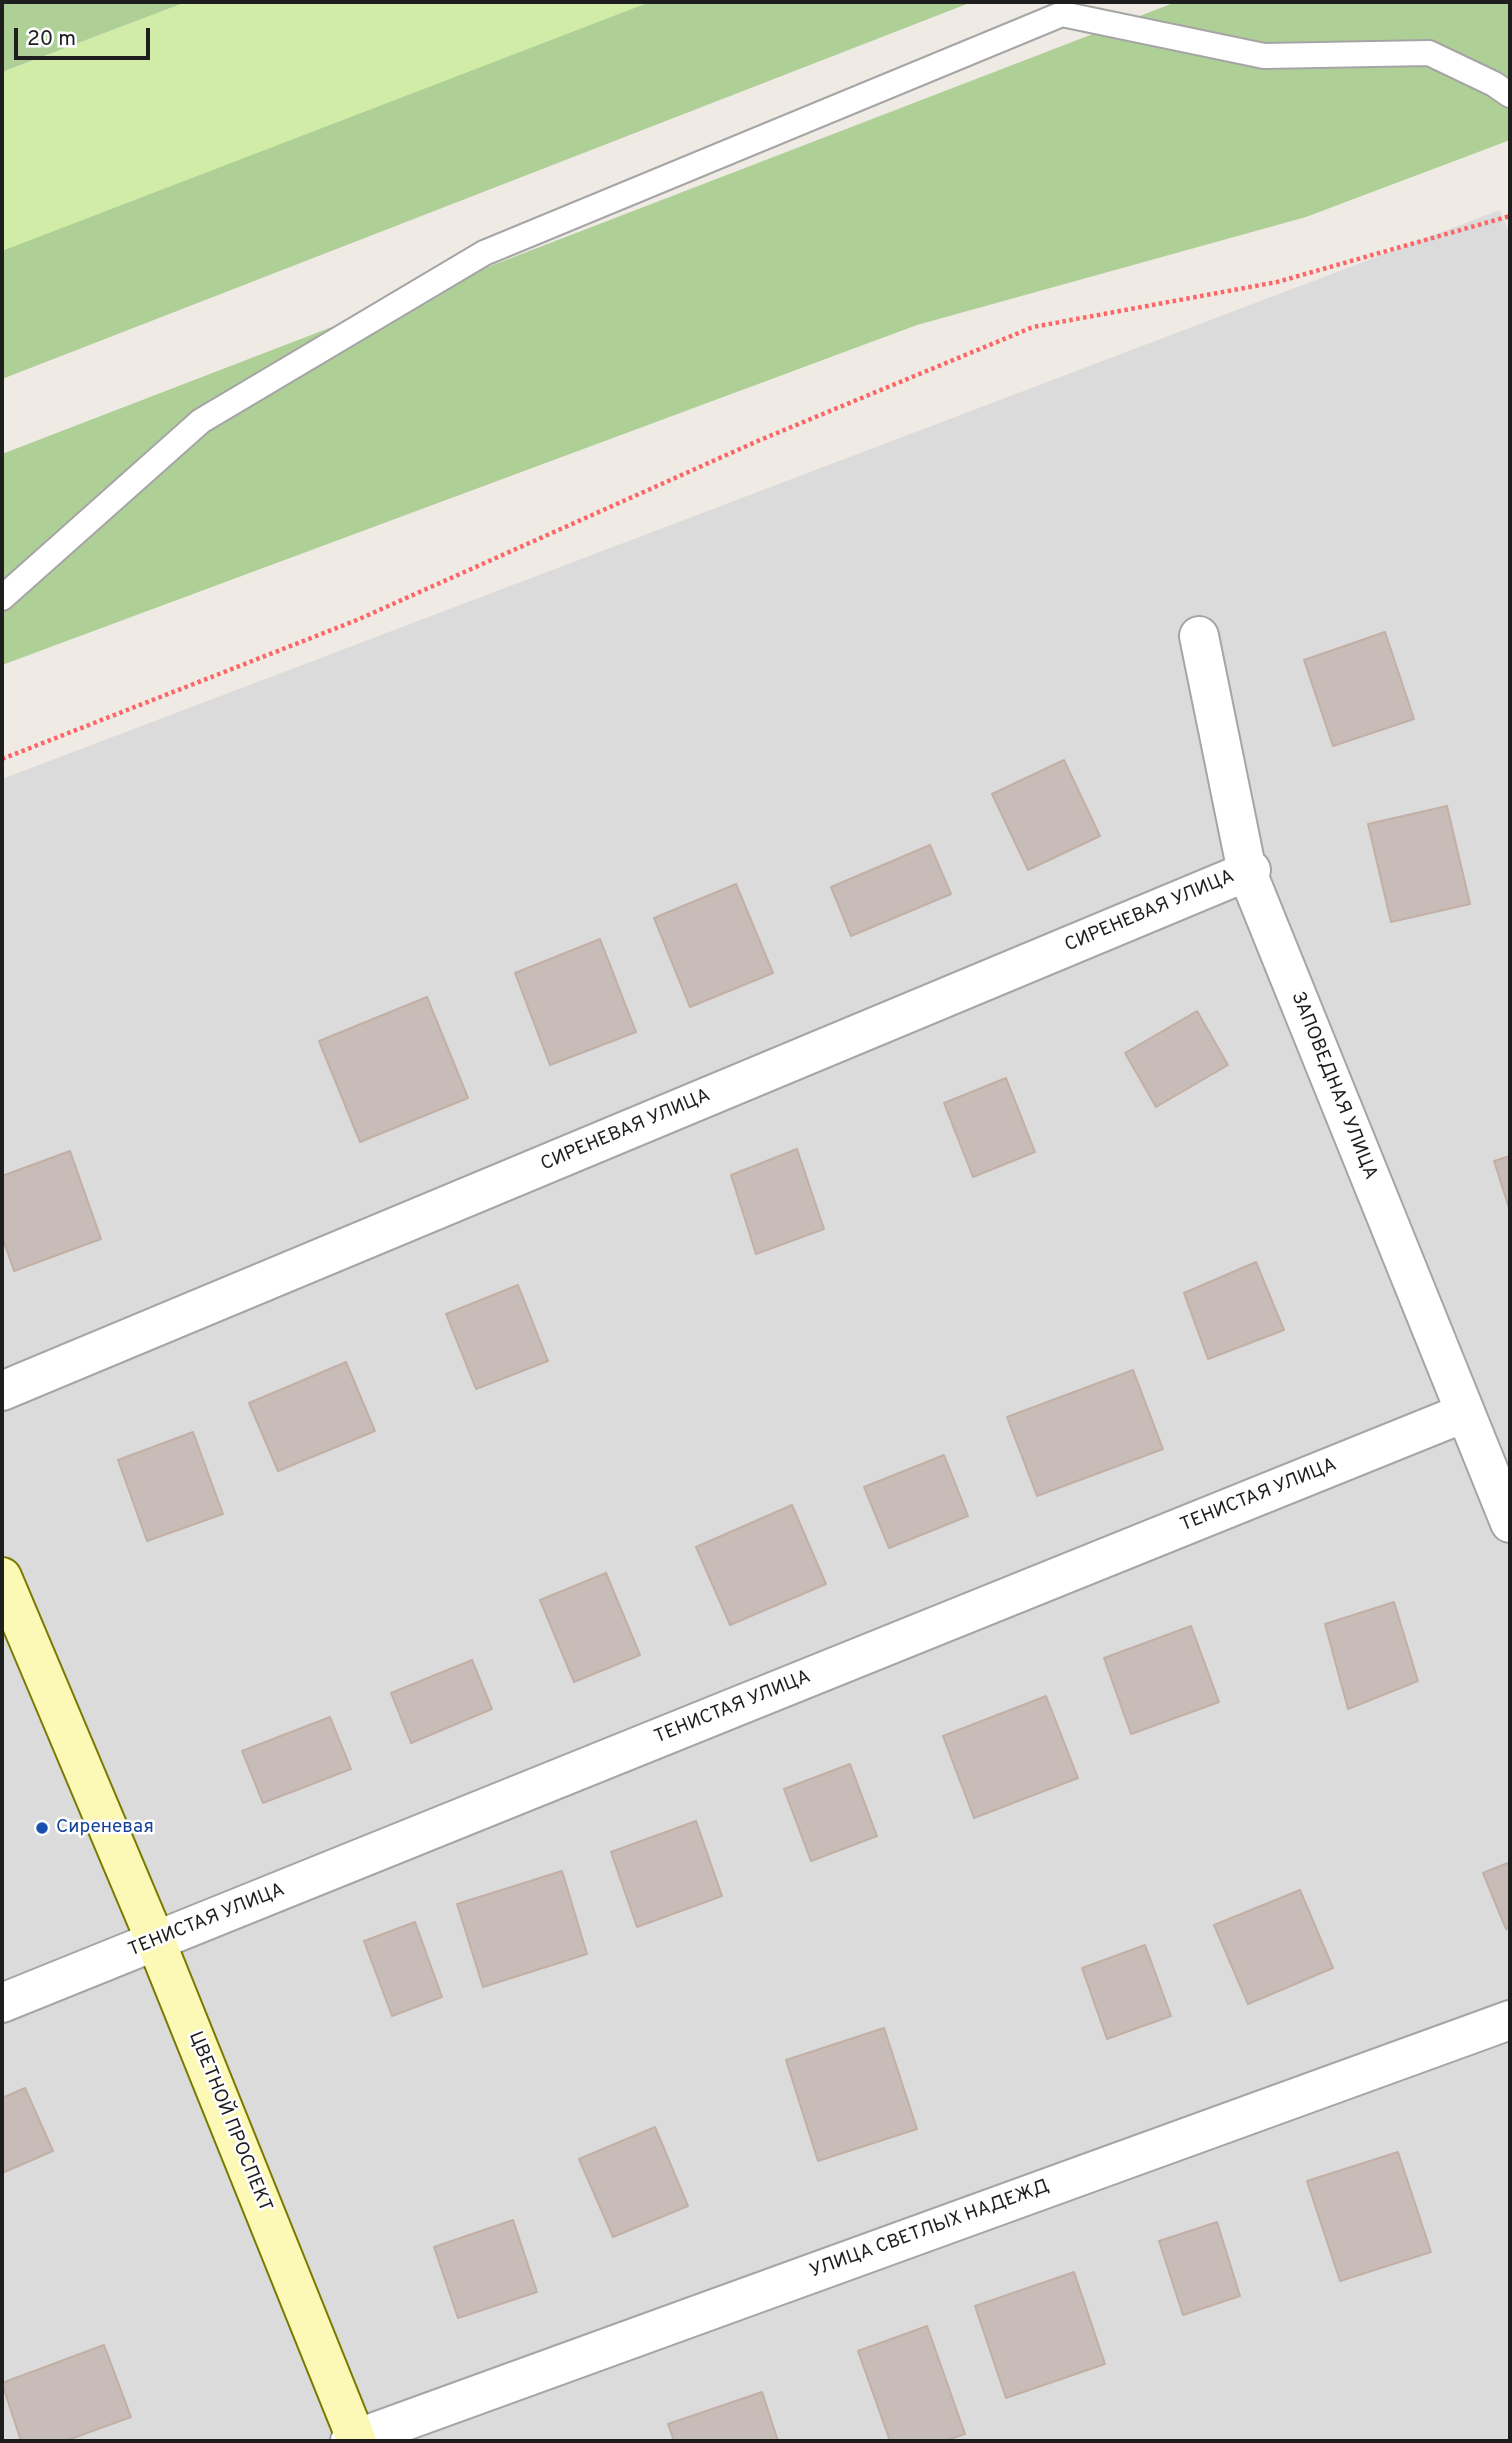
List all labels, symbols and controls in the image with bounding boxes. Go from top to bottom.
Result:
scale bar [18,14,154,58]
text: 20 m [27,26,76,53]
street label: СИРЕНЕВАЯ УЛИЦА [1062,866,1238,958]
street label: ЗАПОВЕДНАЯ УЛИЦА [1285,989,1381,1183]
street label: СИРЕНЕВАЯ УЛИЦА [538,1085,714,1177]
street label: ТЕНИСТАЯ УЛИЦА [1178,1454,1340,1538]
street label: ТЕНИСТАЯ УЛИЦА [652,1666,814,1750]
place label: Сиреневая [56,1817,154,1839]
marker: Сиреневая [34,1820,50,1836]
street label: ТЕНИСТАЯ УЛИЦА [126,1879,288,1963]
street label: ЦВЕТНОЙ ПРОСПЕКТ [182,2029,276,2215]
street label: УЛИЦА СВЕТЛЫХ НАДЕЖД [807,2176,1053,2284]

